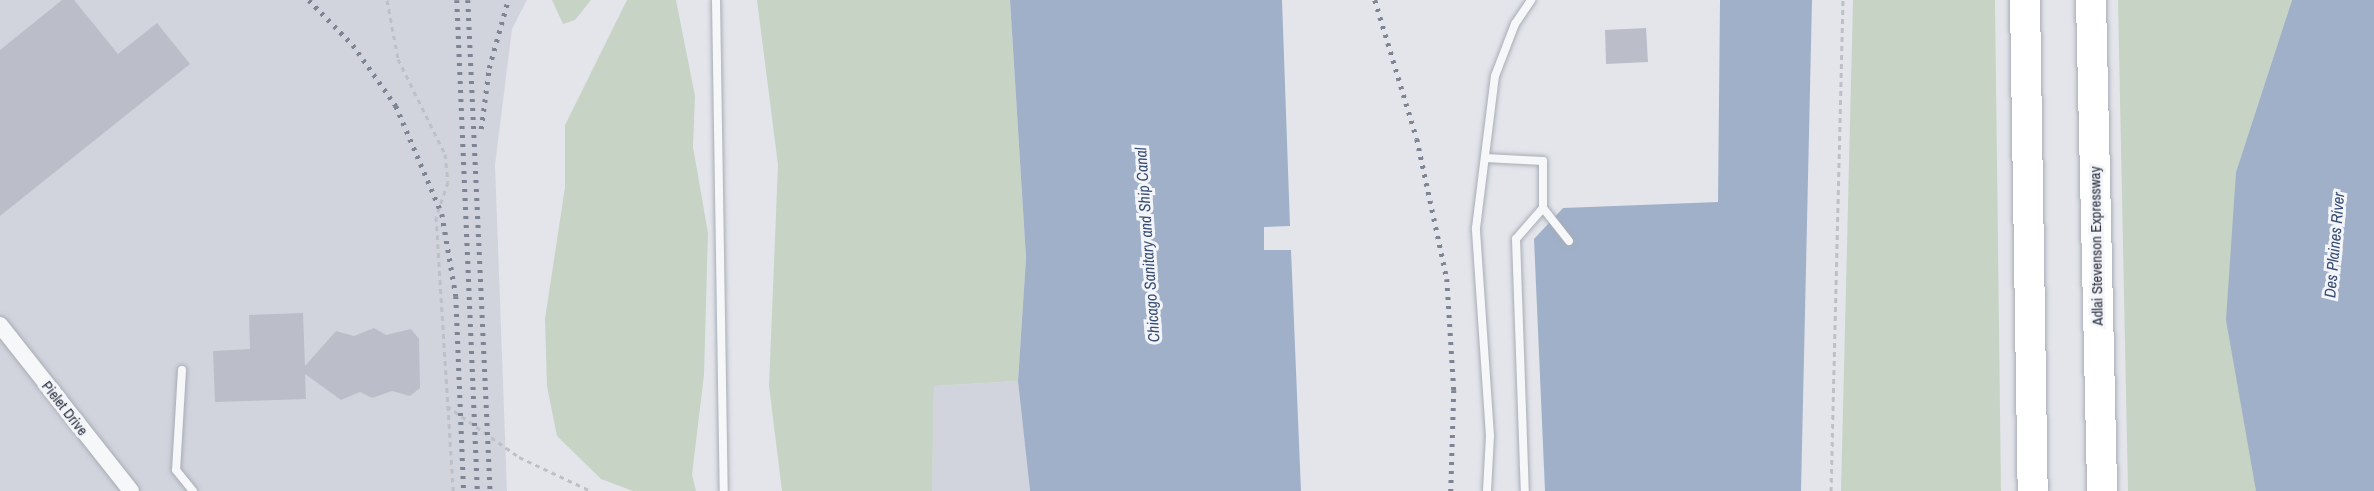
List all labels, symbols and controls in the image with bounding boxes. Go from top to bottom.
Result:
water label: Chicago Sanitary and Ship Canal [1131,147,1163,343]
street label: Adlai Stevenson Expressway [2086,166,2106,326]
water label: Des Plaines River [2320,192,2348,298]
street label: Pielet Drive [38,377,92,439]

